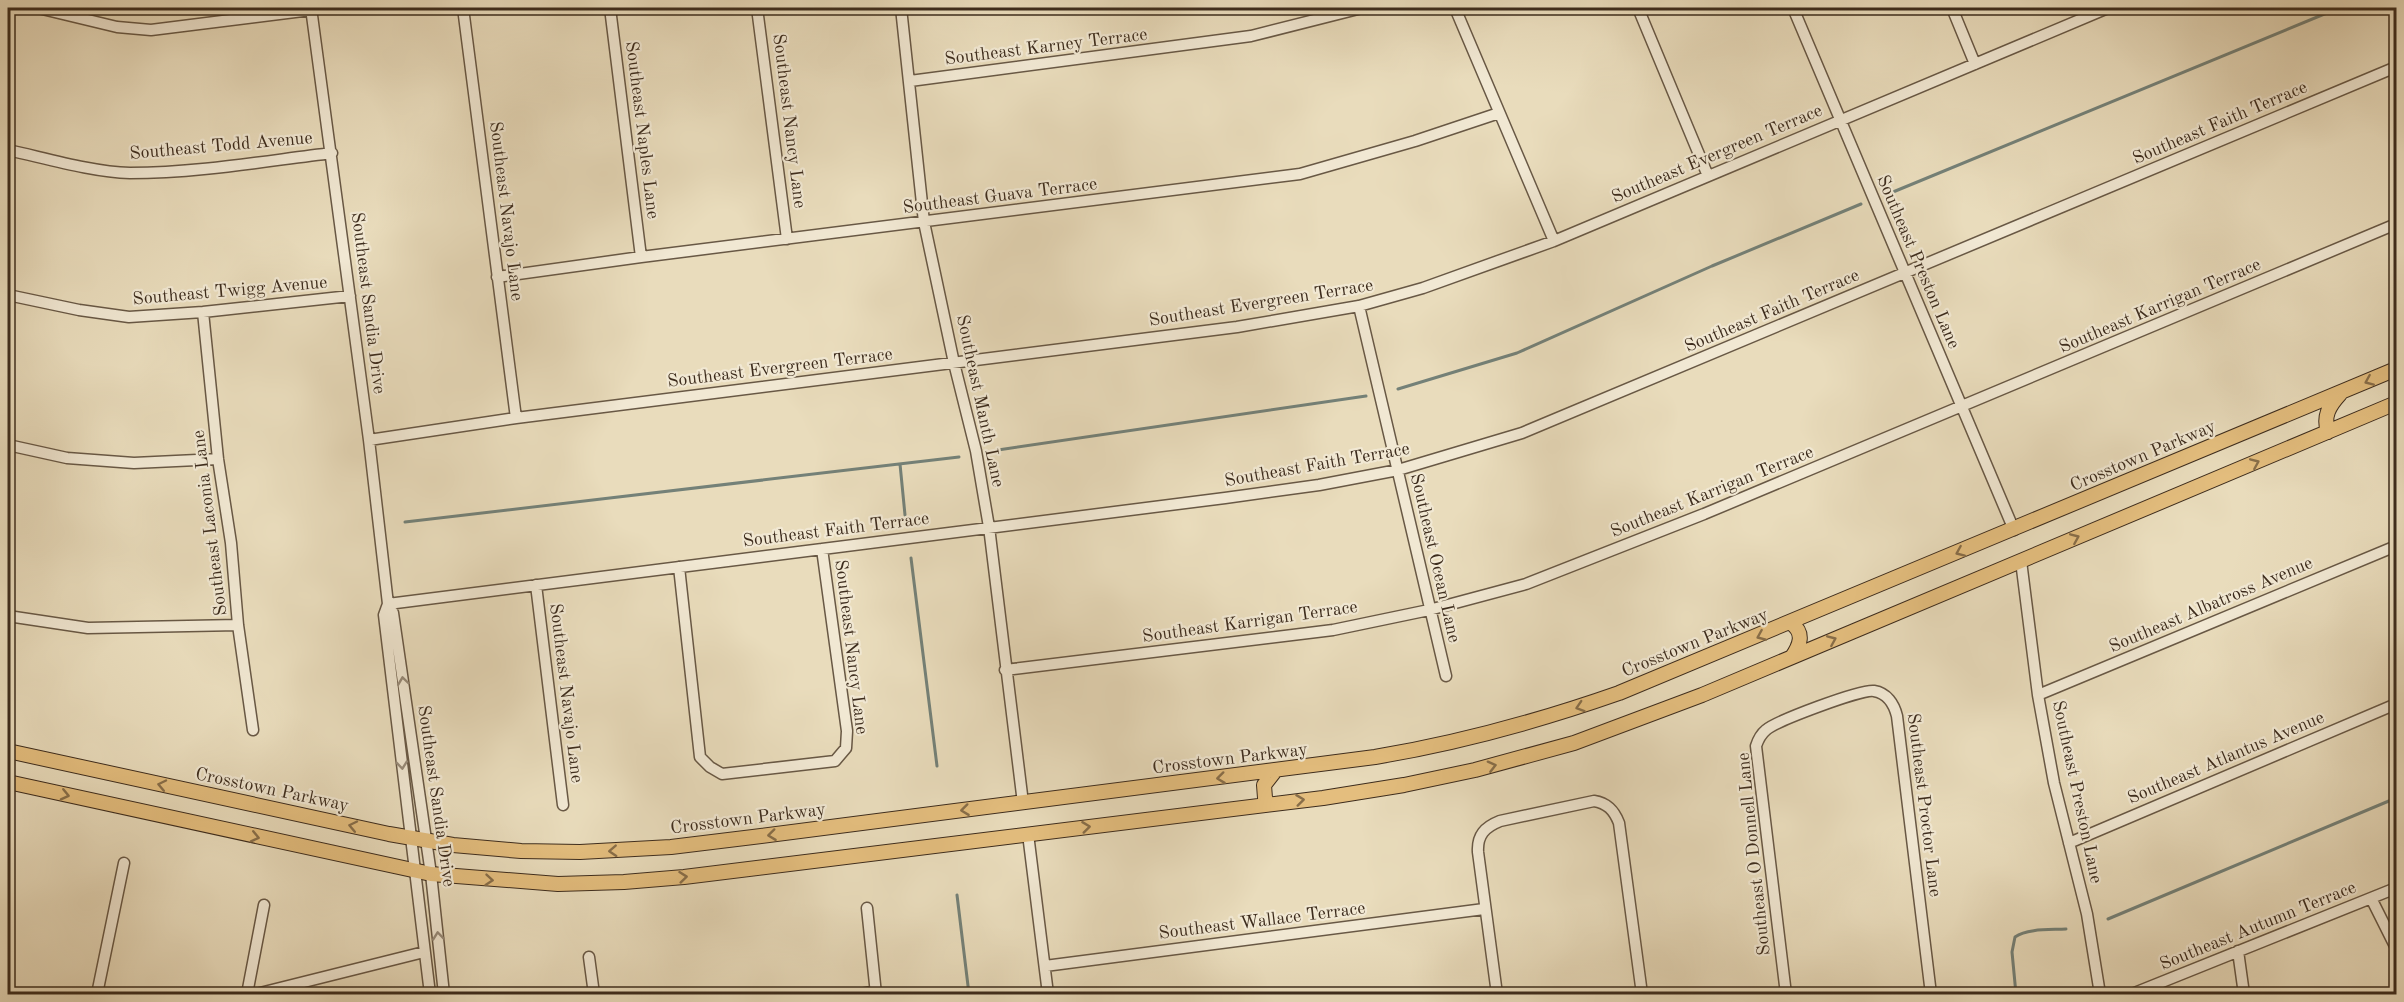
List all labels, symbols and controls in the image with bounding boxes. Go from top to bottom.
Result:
street label: Southeast Karney Terrace [944,26,1148,68]
street label: Southeast Nancy Lane [769,33,809,209]
street label: Southeast Naples Lane [622,40,662,220]
street label: Southeast Faith Terrace [2130,78,2310,168]
street label: Southeast Evergreen Terrace [1609,101,1825,207]
street label: Southeast Navajo Lane [486,120,526,302]
street label: Southeast Todd Avenue [129,129,313,163]
street label: Southeast Preston Lane [1873,173,1963,351]
street label: Southeast Guava Terrace [902,175,1098,217]
street label: Southeast Sandia Drive [348,211,388,395]
street label: Southeast Karrigan Terrace [2056,255,2264,357]
street label: Southeast Faith Terrace [1682,266,1862,356]
street label: Southeast Twigg Avenue [132,274,328,308]
street label: Southeast Evergreen Terrace [1147,276,1375,330]
street label: Southeast Manth Lane [953,313,1007,489]
street label: Southeast Evergreen Terrace [666,345,894,391]
one-way arrow [2364,374,2375,386]
street label: Crosstown Parkway [2068,417,2219,495]
street label: Southeast Laconia Lane [190,429,230,617]
street label: Southeast Faith Terrace [1223,440,1411,490]
street label: Southeast Karrigan Terrace [1608,443,1816,541]
one-way arrow [2248,458,2259,470]
street label: Southeast Ocean Lane [1407,471,1463,645]
street label: Southeast Faith Terrace [742,510,930,550]
one-way arrow [2068,534,2079,546]
one-way arrow [1956,545,1967,557]
street label: Southeast Albatross Avenue [2107,554,2315,656]
street label: Southeast Nancy Lane [831,559,871,735]
street label: Southeast Karrigan Terrace [1141,598,1359,646]
street label: Southeast Navajo Lane [546,602,586,784]
street label: Crosstown Parkway [1619,605,1771,681]
one-way arrow [1757,629,1768,641]
one-way arrow [1826,635,1837,647]
one-way arrow [397,676,409,685]
street label: Southeast Preston Lane [2049,699,2105,885]
one-way arrow [1575,700,1586,712]
street label: Southeast Sandia Drive [414,704,458,888]
street label: Southeast Atlantus Avenue [2125,708,2327,808]
street label: Southeast Proctor Lane [1904,712,1944,898]
street label: Crosstown Parkway [1151,740,1309,777]
street label: Southeast O Donnell Lane [1734,752,1774,956]
one-way arrow [1487,760,1497,773]
one-way arrow [395,761,408,770]
street label: Crosstown Parkway [194,765,351,815]
one-way arrow [1216,771,1226,784]
one-way arrow [158,779,168,792]
one-way arrow [59,787,69,800]
one-way arrow [1295,795,1305,807]
street label: Crosstown Parkway [669,800,827,837]
one-way arrow [961,804,970,816]
one-way arrow [348,820,358,833]
one-way arrow [1081,821,1090,834]
one-way arrow [767,828,776,841]
one-way arrow [250,830,260,843]
one-way arrow [608,845,617,858]
one-way arrow [679,872,688,884]
one-way arrow [484,873,493,886]
street label: Southeast Autumn Terrace [2157,878,2359,974]
street label: Southeast Wallace Terrace [1158,899,1366,943]
one-way arrow [432,932,445,941]

